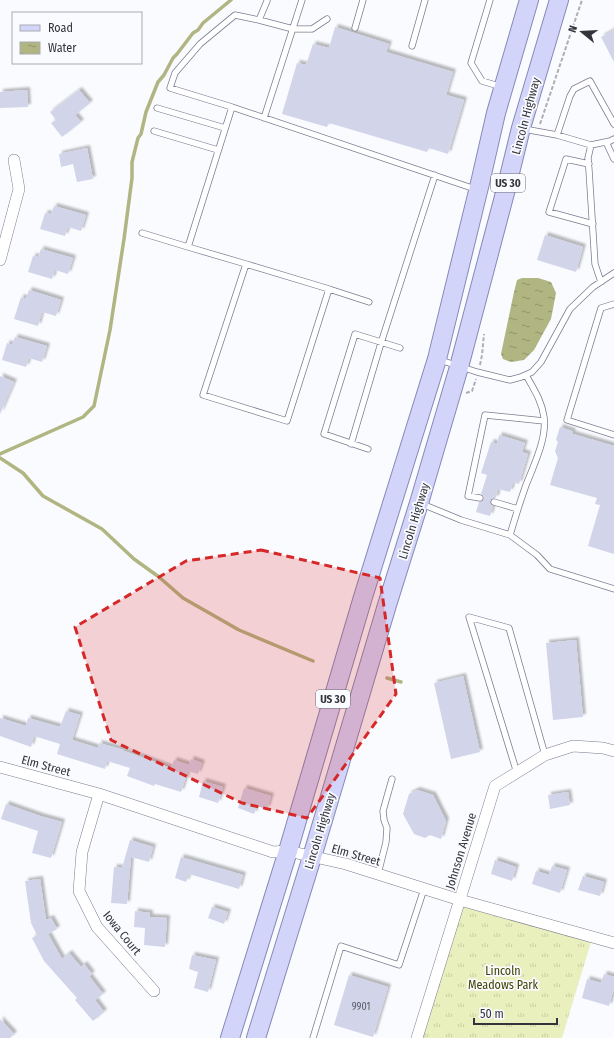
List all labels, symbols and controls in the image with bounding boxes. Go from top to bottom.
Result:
legend [12,12,142,64]
north arrow [562,12,602,52]
text: Road [48,21,73,35]
text: N [566,24,580,34]
text: Water [48,41,77,55]
street label: Lincoln Highway [509,75,543,156]
road number: US 30 [491,174,525,192]
street label: Lincoln Highway [396,480,432,561]
road number: US 30 [316,690,350,708]
street label: Elm Street [20,753,72,779]
street label: Lincoln Highway [302,790,338,871]
street label: Johnson Avenue [443,811,479,891]
street label: Elm Street [330,841,382,869]
street label: Iowa Court [100,908,144,958]
park label: Lincoln Meadows Park [468,964,538,992]
scale bar [474,1000,557,1026]
house number: 9901 [352,1001,370,1013]
text: 50 m [480,1007,504,1021]

